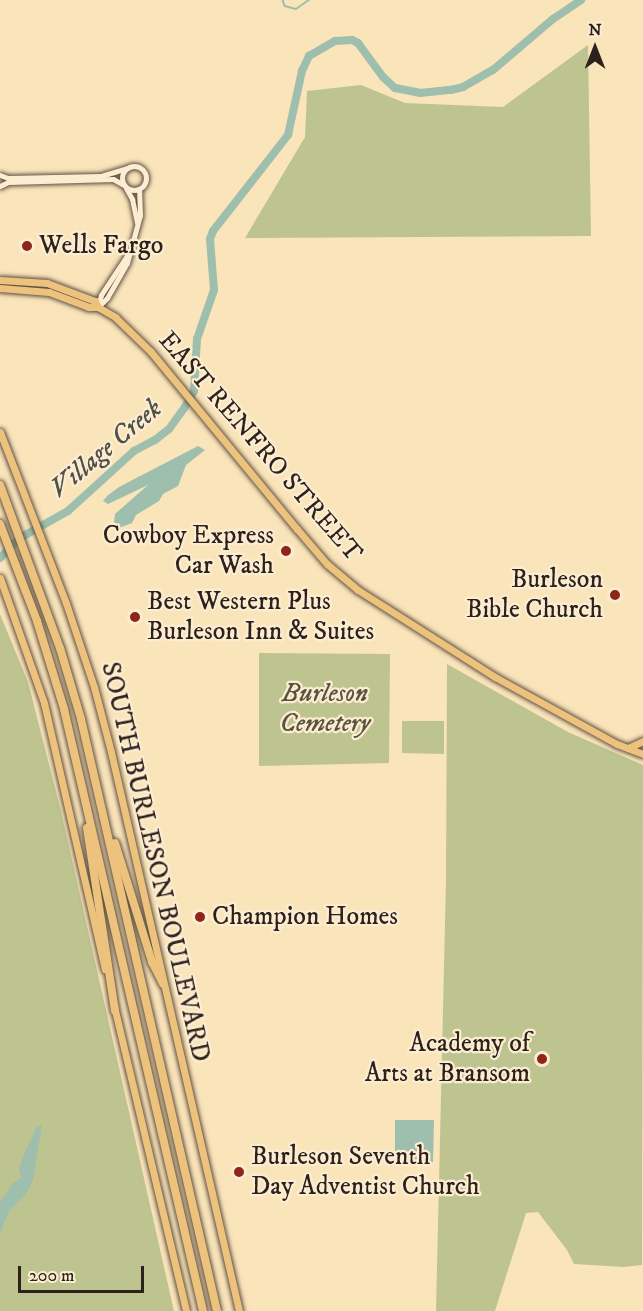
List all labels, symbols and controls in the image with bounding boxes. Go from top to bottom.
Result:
north arrow [565,18,625,78]
text: N [588,20,602,40]
place label: Wells Fargo [39,230,163,262]
marker: Wells Fargo [20,239,34,253]
street label: EAST RENFRO STREET [151,325,369,569]
water label: Village Creek [43,393,169,505]
place label: Cowboy Express Car Wash [103,520,274,582]
marker: Cowboy Express Car Wash [279,544,293,558]
place label: Burleson Bible Church [466,564,603,626]
place label: Best Western Plus Burleson Inn & Suites [147,586,374,648]
marker: Burleson Bible Church [608,588,622,602]
marker: Best Western Plus Burleson Inn & Suites [128,610,142,624]
street label: SOUTH BURLESON BOULEVARD [94,659,216,1065]
park label: Burleson Cemetery [280,678,370,740]
place label: Champion Homes [212,901,398,933]
marker: Champion Homes [193,910,207,924]
place label: Academy of Arts at Bransom [365,1028,530,1090]
marker: Academy of Arts at Bransom [535,1052,549,1066]
place label: Burleson Seventh Day Adventist Church [251,1141,480,1202]
marker: Burleson Seventh Day Adventist Church [232,1165,246,1179]
scale bar [21,1254,147,1292]
text: 200 m [29,1265,75,1287]

